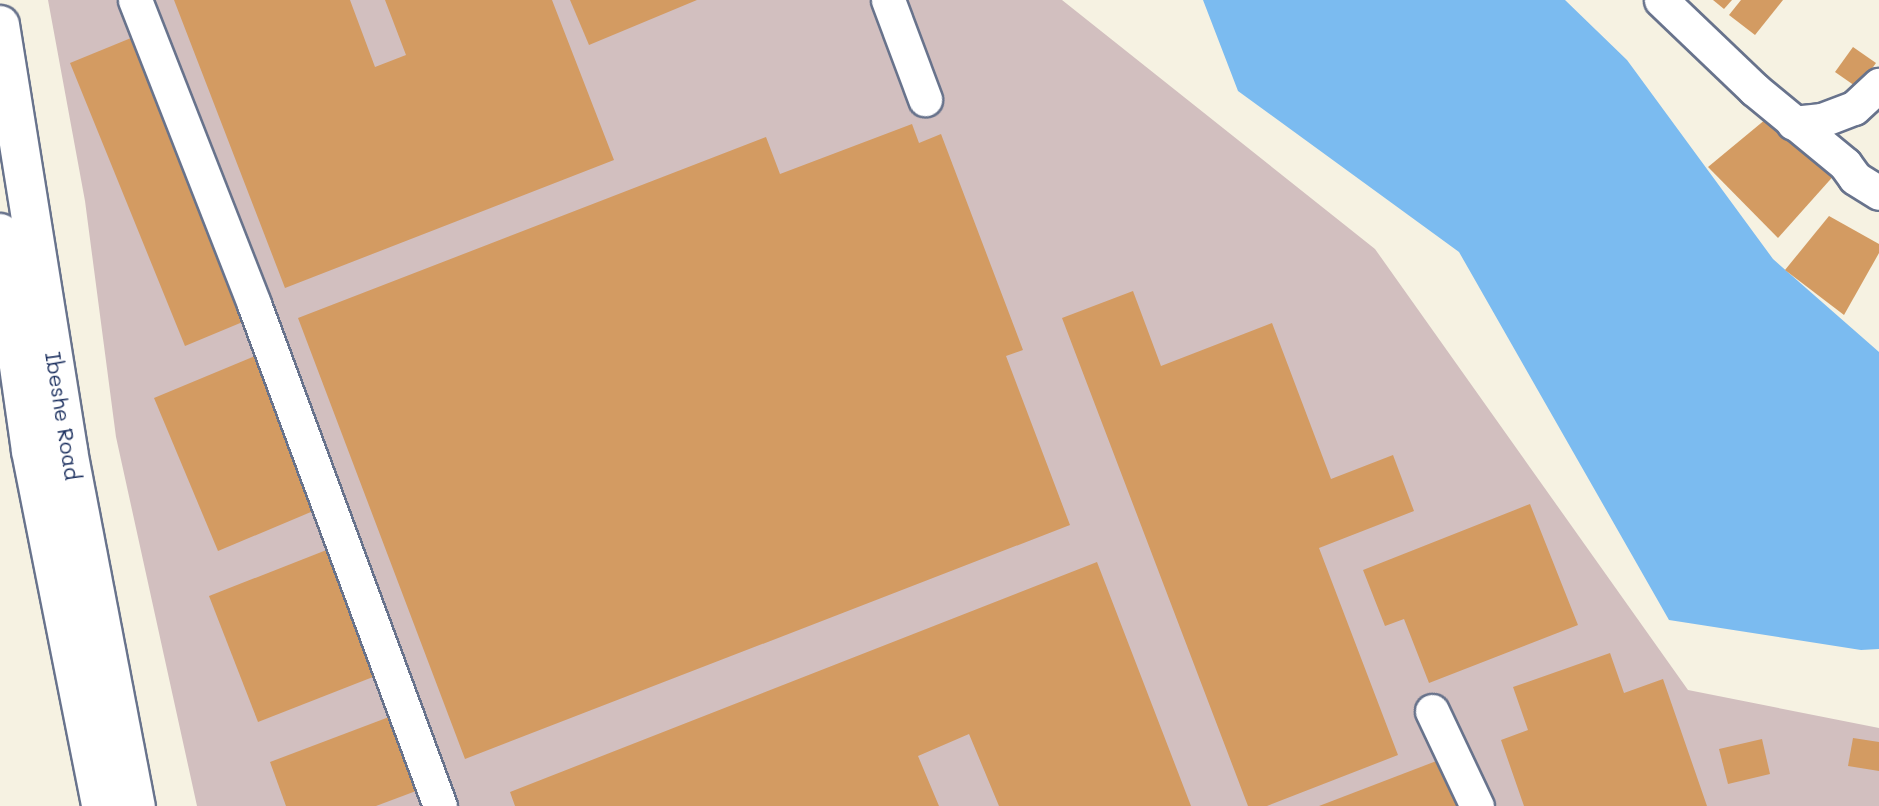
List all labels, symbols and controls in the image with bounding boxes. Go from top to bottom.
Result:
street label: Ibeshe Road [40,350,86,482]

